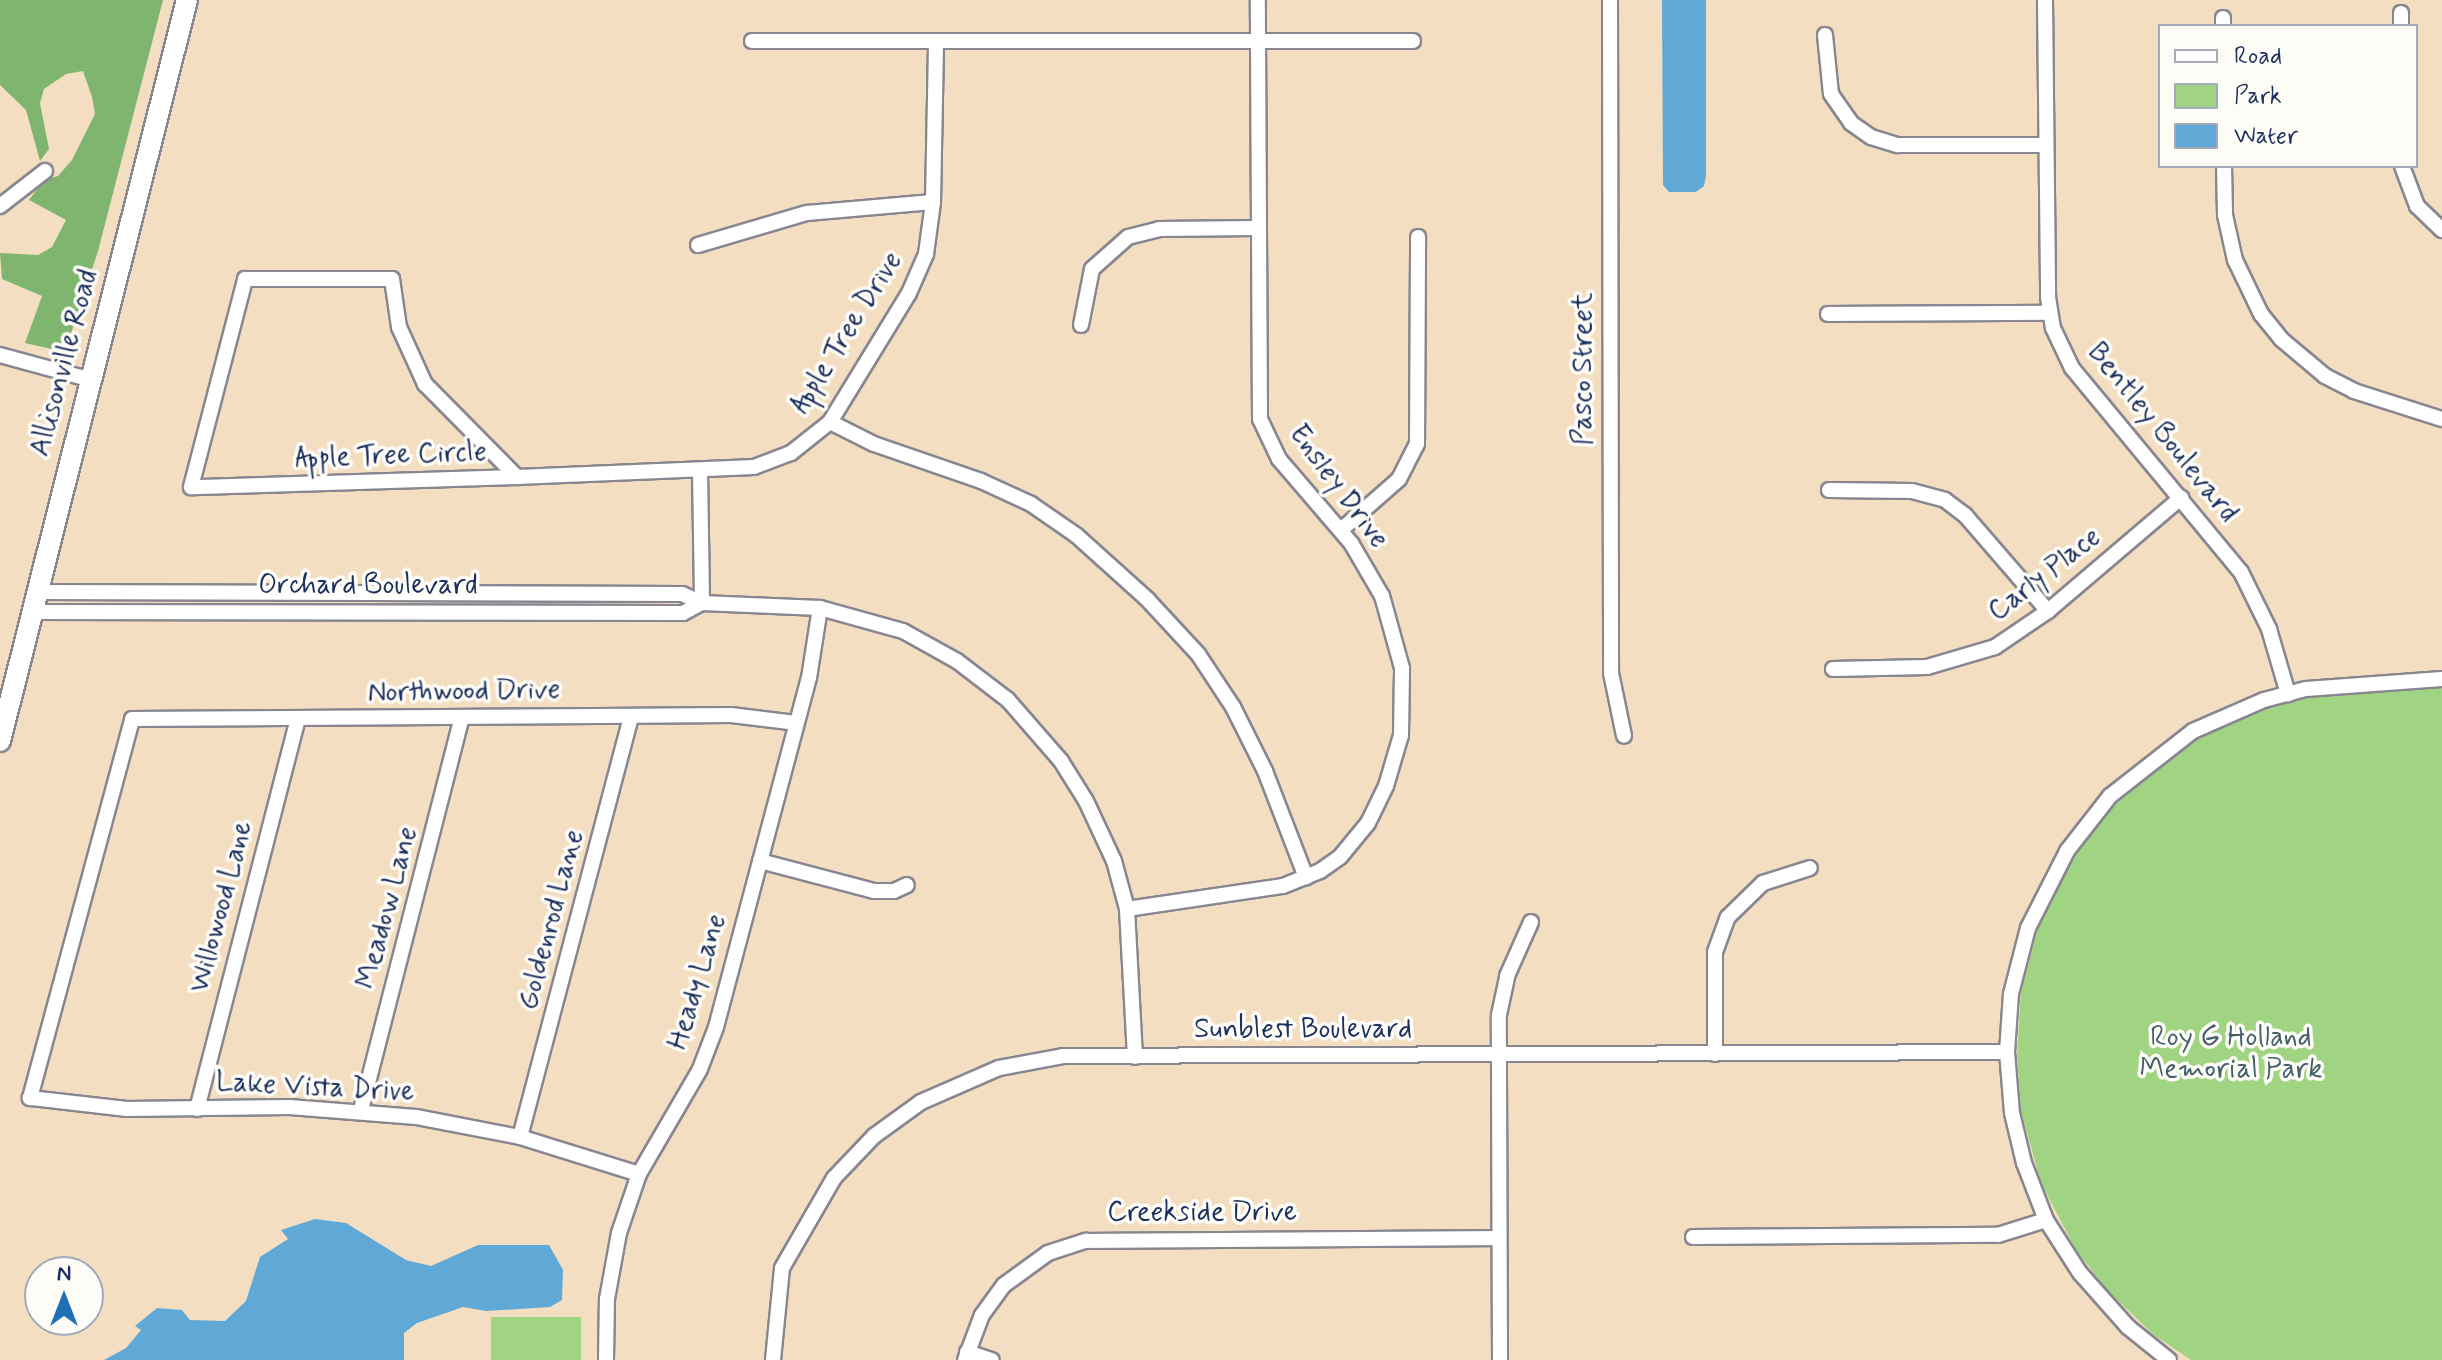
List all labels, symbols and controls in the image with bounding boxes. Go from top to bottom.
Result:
legend [2158,24,2418,168]
text: Road [2234,41,2282,72]
text: Park [2234,81,2282,112]
text: Water [2234,121,2298,152]
street label: Apple Tree Drive [785,248,909,418]
street label: Allisonville Road [24,267,106,459]
street label: Pasco Street [1567,293,1601,445]
street label: Bentley Boulevard [2082,339,2242,527]
street label: Ensley Drive [1281,419,1395,555]
street label: Apple Tree Circle [296,436,486,476]
street label: Carly Place [1982,521,2108,629]
street label: Orchard Boulevard [260,569,476,603]
street label: Northwood Drive [369,674,559,710]
street label: Willowood Lane [183,816,261,998]
street label: Meadow Lane [350,823,426,993]
street label: Goldenrod Lane [512,828,592,1012]
street label: Heady Lane [661,910,735,1054]
street label: Sunblest Boulevard [1194,1013,1412,1047]
park label: Roy G Holland Memorial Park [2140,1021,2322,1087]
street label: Lake Vista Drive [217,1066,413,1110]
street label: Creekside Drive [1109,1196,1295,1230]
north arrow [24,1256,104,1336]
text: N [57,1260,71,1288]

